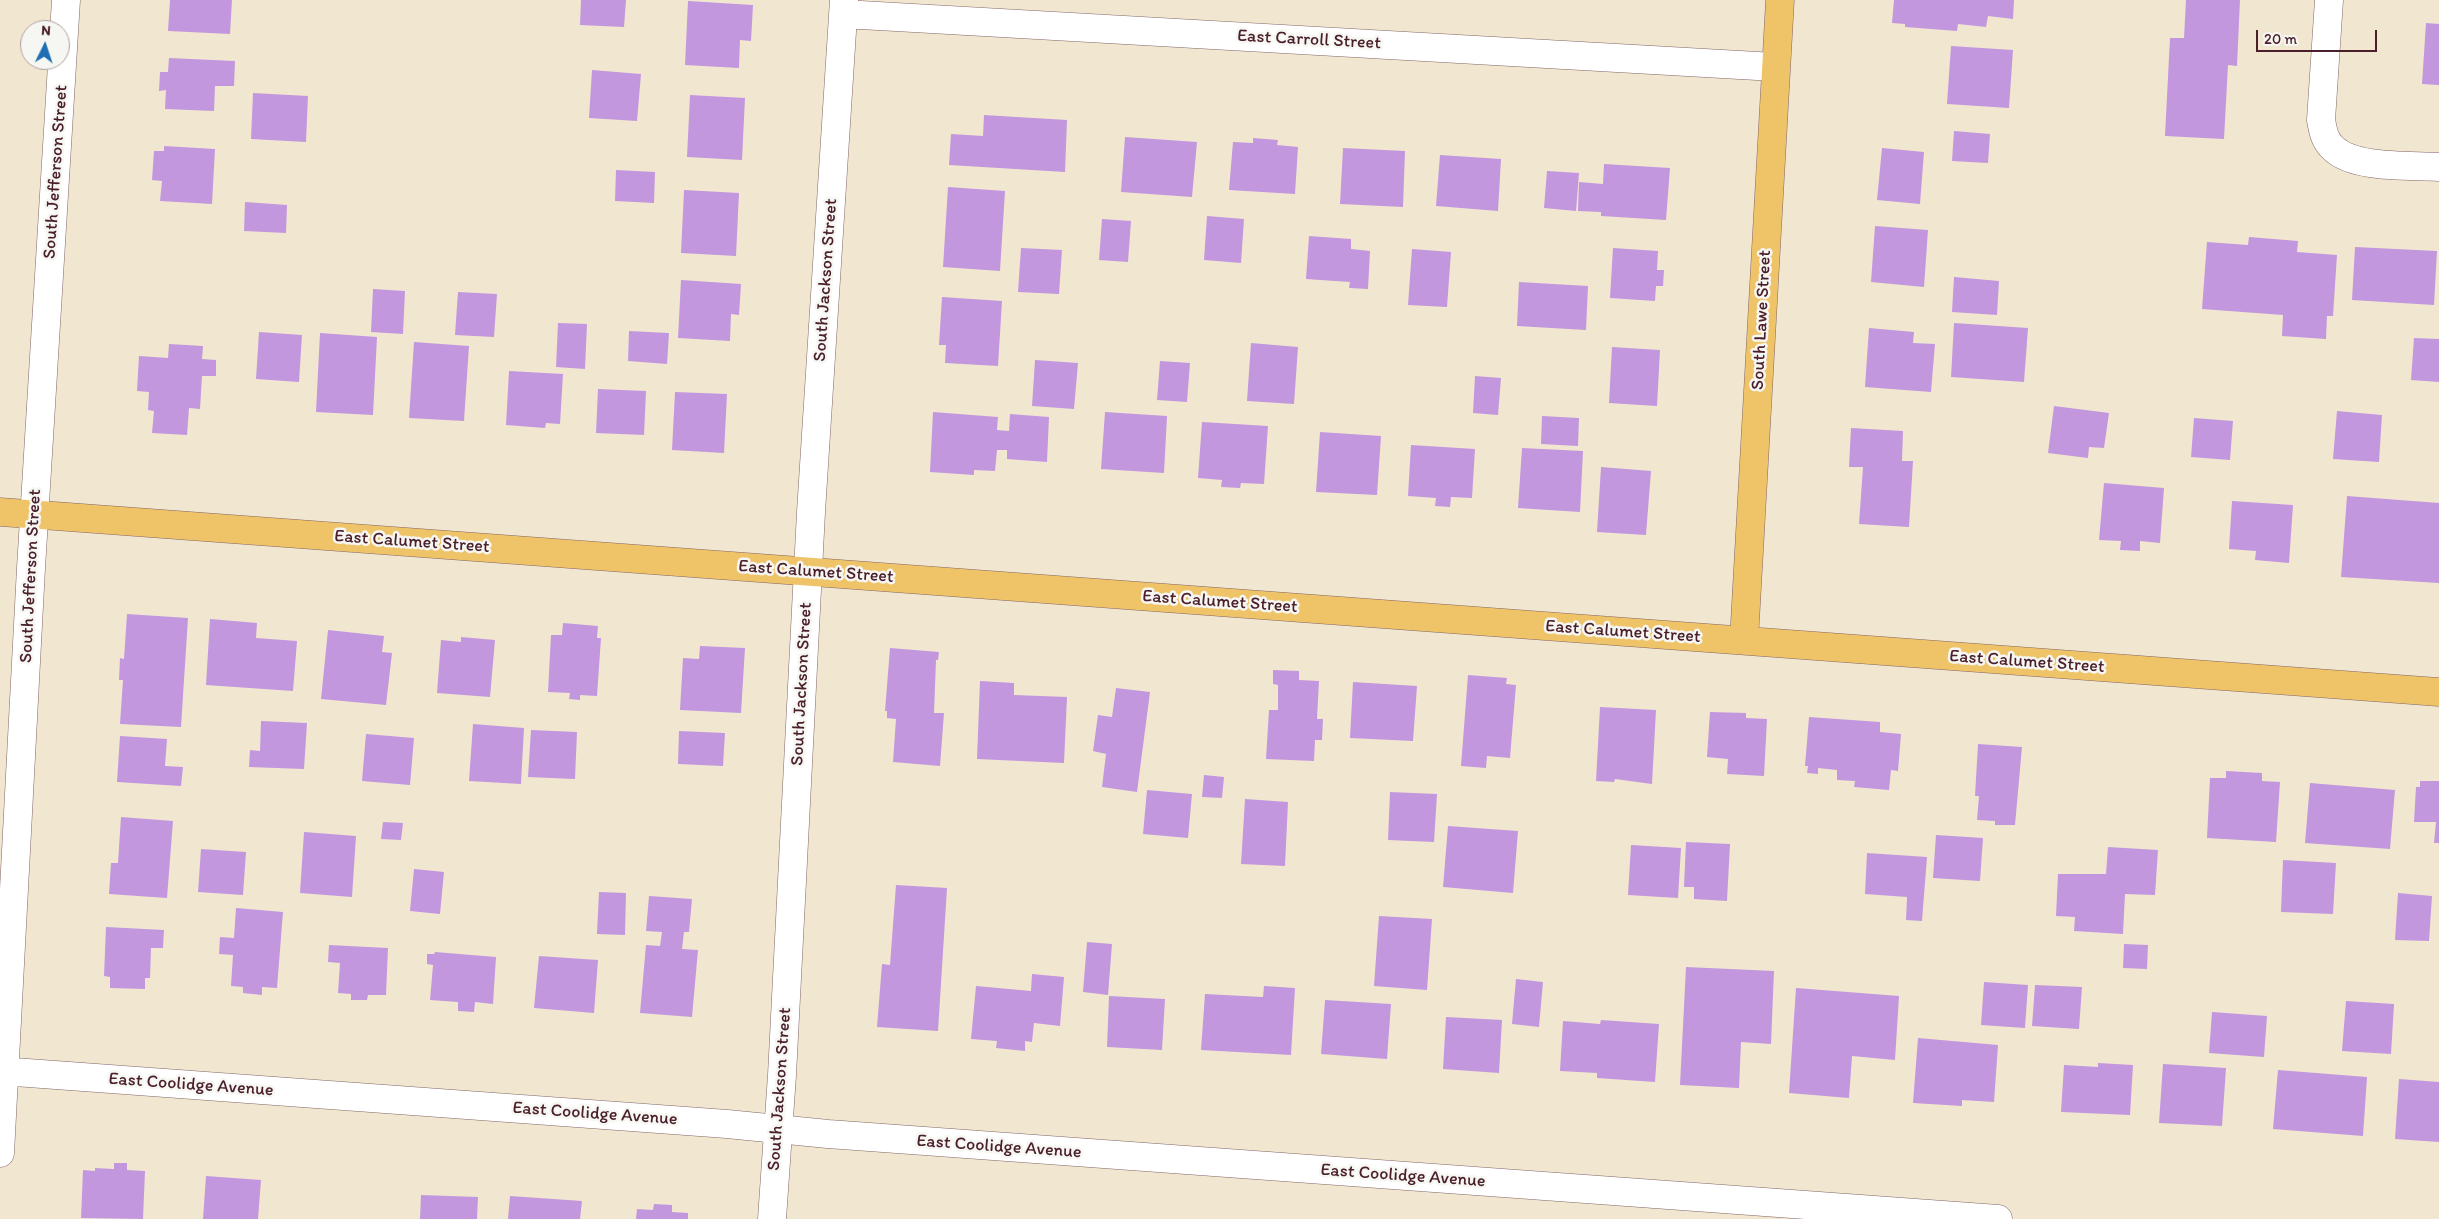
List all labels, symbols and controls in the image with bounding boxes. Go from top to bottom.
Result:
north arrow [20,20,70,70]
scale bar [2259,20,2380,52]
text: N [41,22,51,39]
street label: East Carroll Street [1237,25,1381,55]
text: 20 m [2264,30,2297,48]
street label: South Jefferson Street [39,84,73,260]
street label: South Jackson Street [810,198,842,362]
street label: South Lawe Street [1748,249,1776,391]
street label: South Jefferson Street [16,488,46,664]
street label: East Calumet Street [334,526,490,558]
street label: East Calumet Street [738,556,894,588]
street label: East Calumet Street [1142,586,1298,618]
street label: South Jackson Street [787,602,817,766]
street label: East Calumet Street [1545,616,1701,648]
street label: East Calumet Street [1949,646,2105,678]
street label: South Jackson Street [764,1007,796,1171]
street label: East Coolidge Avenue [108,1068,274,1102]
street label: East Coolidge Avenue [512,1097,678,1131]
street label: East Coolidge Avenue [916,1130,1082,1164]
street label: East Coolidge Avenue [1320,1159,1486,1193]

